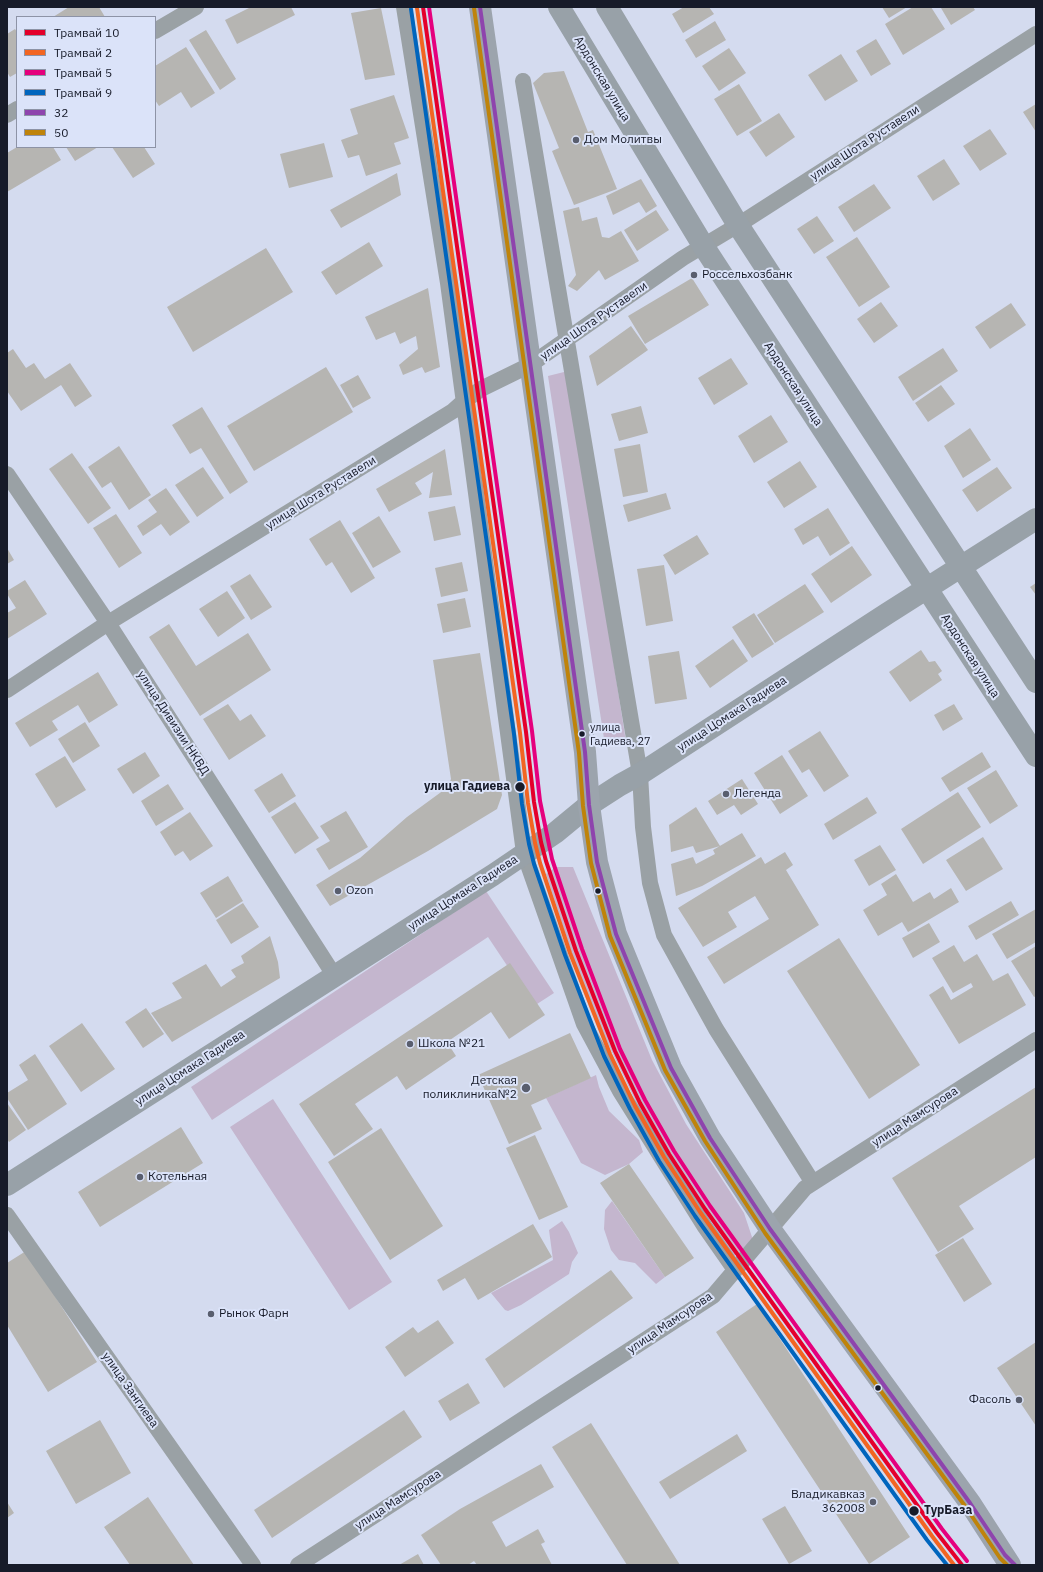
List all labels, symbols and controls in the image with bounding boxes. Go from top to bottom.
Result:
legend [16,16,156,148]
text: Трамвай 10 [54,25,119,40]
street label: Ардонская улица [571,34,633,124]
text: Трамвай 2 [54,45,112,60]
text: Трамвай 5 [54,65,112,80]
text: Трамвай 9 [54,85,112,100]
street label: улица Шота Руставели [808,102,922,184]
text: 32 [54,105,68,120]
text: 50 [54,125,68,140]
place label: Дом Молитвы [584,133,662,147]
marker: Дом Молитвы [571,135,581,145]
place label: Россельхозбанк [702,268,792,282]
marker: Россельхозбанк [689,270,699,280]
street label: улица Шота Руставели [538,279,650,363]
street label: Ардонская улица [761,339,825,429]
street label: улица Шота Руставели [263,453,379,533]
street label: Ардонская улица [938,611,1002,701]
street label: улица Дивизии НКВД [134,668,212,778]
street label: улица Цомака Гадиева [675,673,789,755]
place label: улица Гадиева, 27 [590,721,651,747]
marker: улица Гадиева, 27 [577,729,587,739]
place label: улица Гадиева [424,780,510,794]
marker: улица Гадиева [513,780,527,794]
place label: Легенда [734,787,781,801]
marker: Легенда [721,789,731,799]
street label: улица Цомака Гадиева [406,852,520,934]
place label: Ozon [346,884,373,898]
marker: Ozon [333,886,343,896]
unlabelled marker [593,886,603,896]
street label: улица Цомака Гадиева [133,1027,247,1109]
place label: Школа №21 [418,1037,485,1051]
marker: Школа №21 [405,1039,415,1049]
place label: Детская поликлиника№2 [423,1074,517,1102]
marker: Детская поликлиника№2 [520,1082,532,1094]
street label: улица Мамсурова [869,1084,961,1150]
place label: Котельная [148,1170,207,1184]
marker: Котельная [135,1172,145,1182]
street label: улица Мамсурова [625,1289,715,1357]
place label: Рынок Фарн [219,1307,289,1321]
marker: Рынок Фарн [206,1309,216,1319]
street label: улица Зангиева [99,1350,161,1430]
unlabelled marker [873,1383,883,1393]
place label: Фасоль [969,1393,1011,1407]
marker: Фасоль [1014,1395,1024,1405]
street label: улица Мамсурова [352,1467,444,1533]
place label: Владикавказ 362008 [791,1488,865,1516]
marker: Владикавказ 362008 [868,1497,878,1507]
marker: ТурБаза [907,1504,921,1518]
place label: ТурБаза [924,1504,972,1518]

